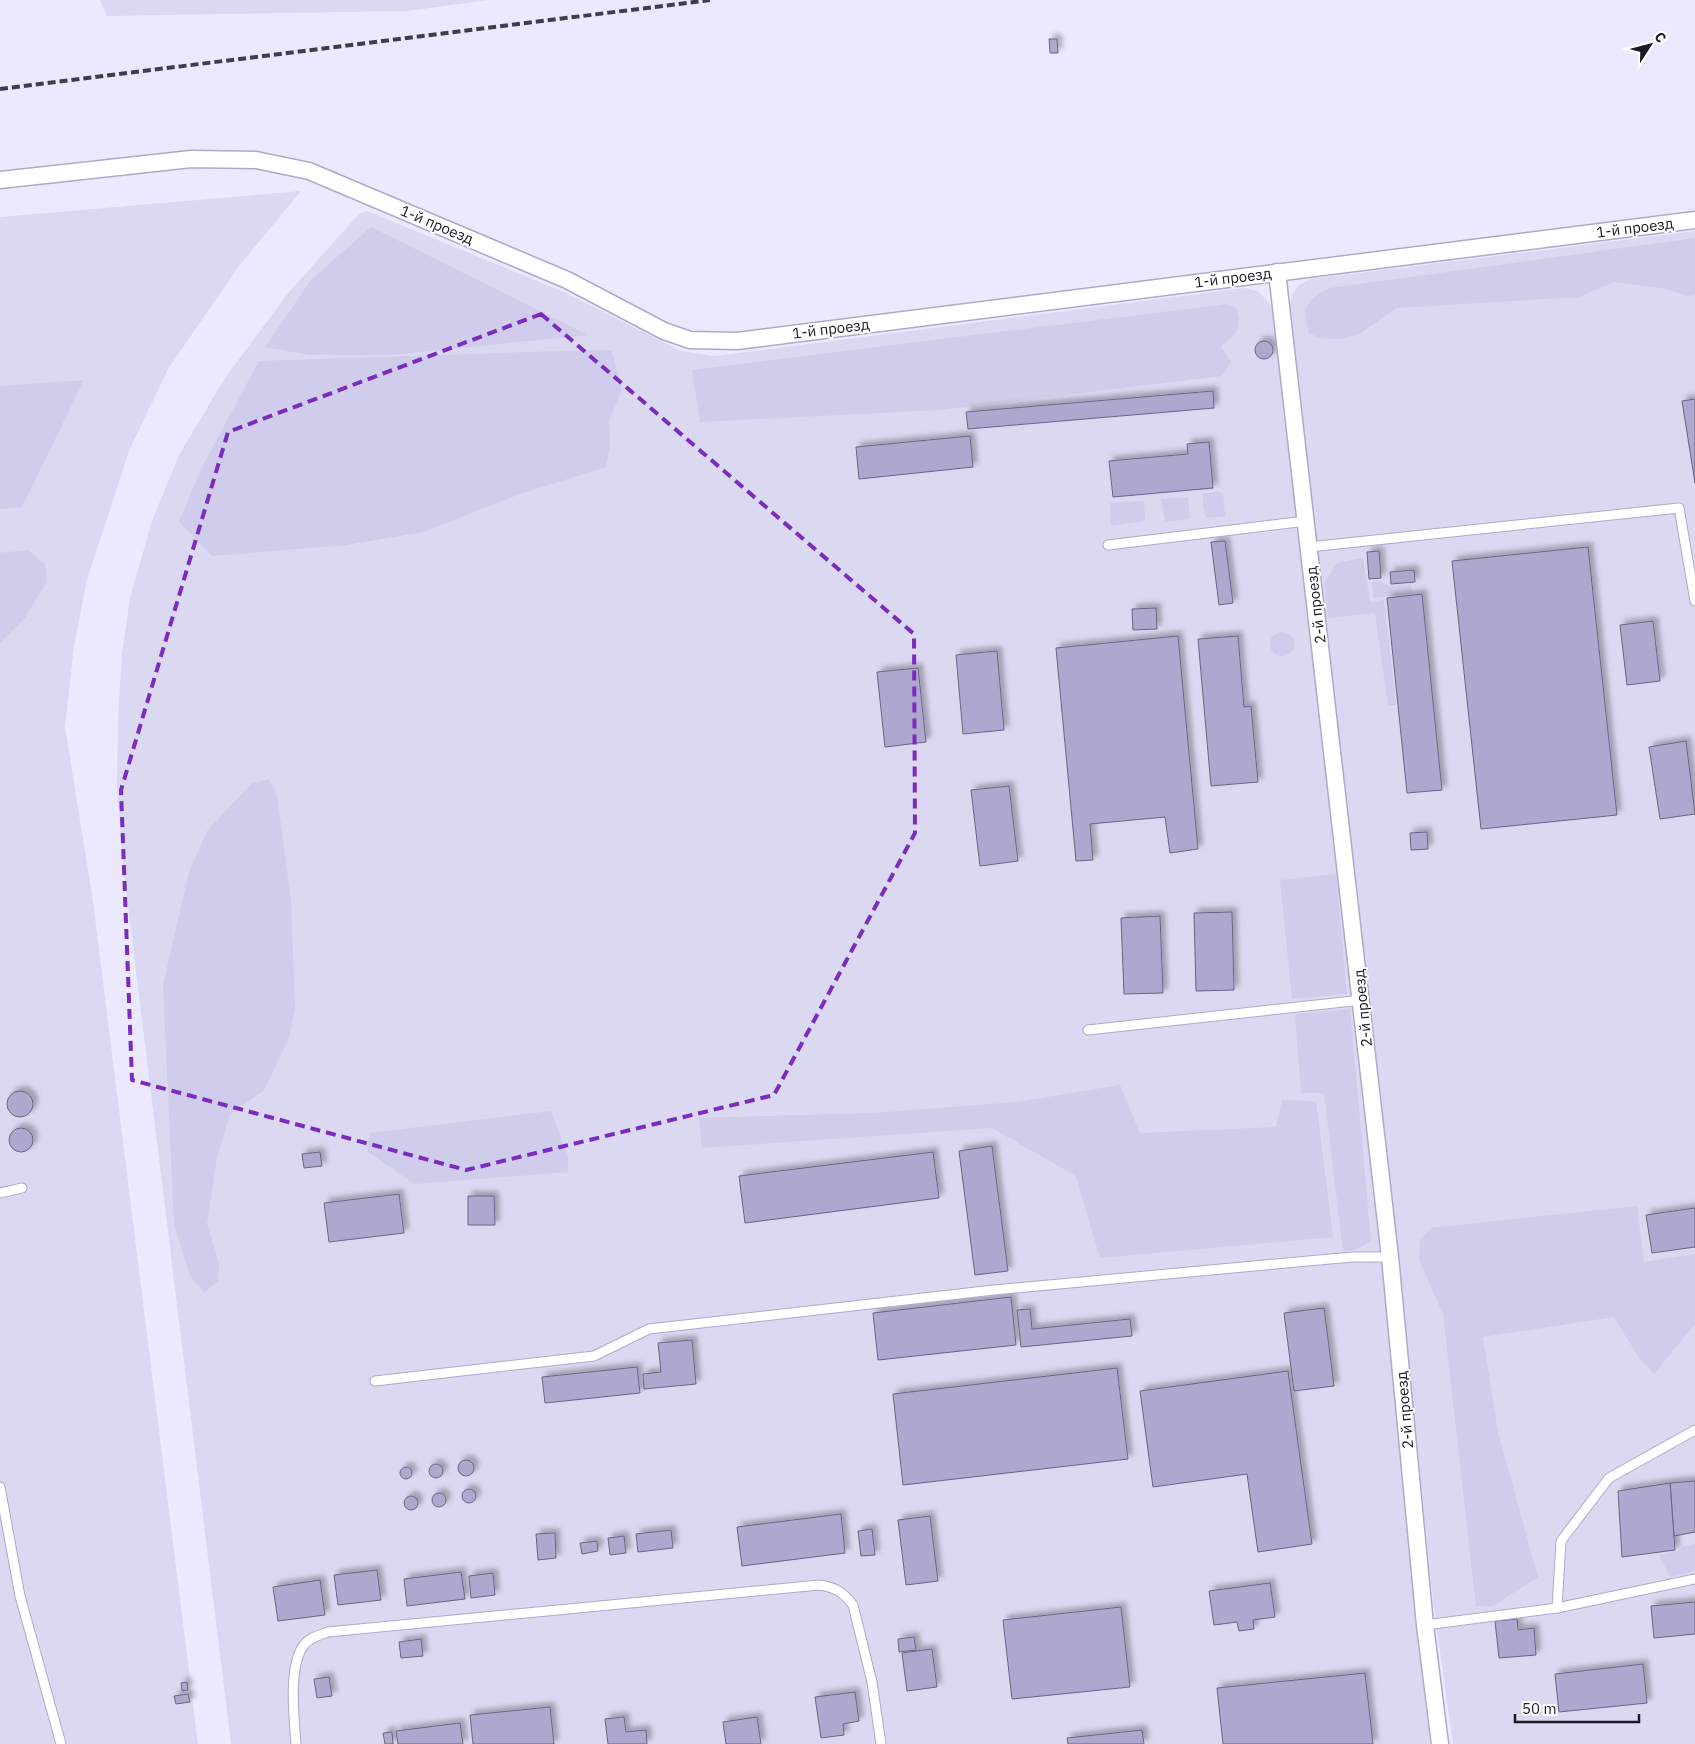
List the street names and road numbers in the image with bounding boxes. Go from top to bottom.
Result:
street label: 1-й проезд [398,201,477,248]
street label: 1-й проезд [1595,213,1675,242]
street label: 1-й проезд [1193,263,1273,292]
street label: 1-й проезд [791,314,871,343]
street label: 2-й проезд [1301,565,1330,645]
street label: 2-й проезд [1349,968,1376,1048]
street label: 2-й проезд [1392,1370,1417,1450]

